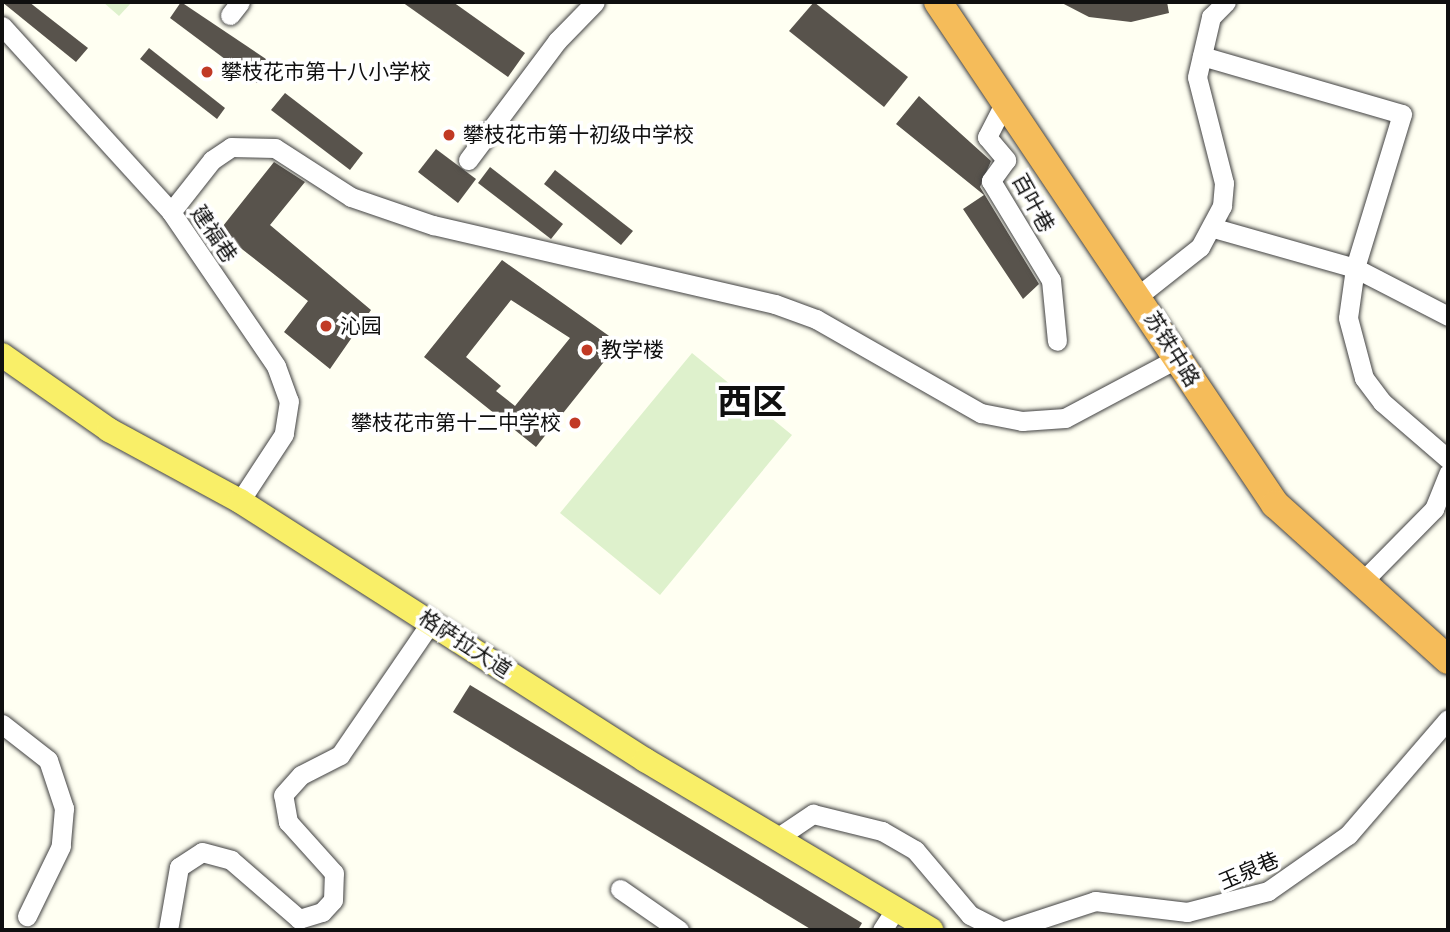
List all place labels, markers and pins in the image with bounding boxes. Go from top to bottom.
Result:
place label: 攀枝花市第十八小学校 [221,59,431,85]
marker: 攀枝花市第十八小学校 [199,64,215,80]
place label: 攀枝花市第十初级中学校 [463,122,694,148]
marker: 攀枝花市第十初级中学校 [441,127,457,143]
place label: 沁园 [340,313,382,339]
marker: 沁园 [318,318,334,334]
place label: 教学楼 [601,337,664,363]
marker: 教学楼 [579,342,595,358]
place label: 攀枝花市第十二中学校 [351,410,561,436]
marker: 攀枝花市第十二中学校 [567,415,583,431]

